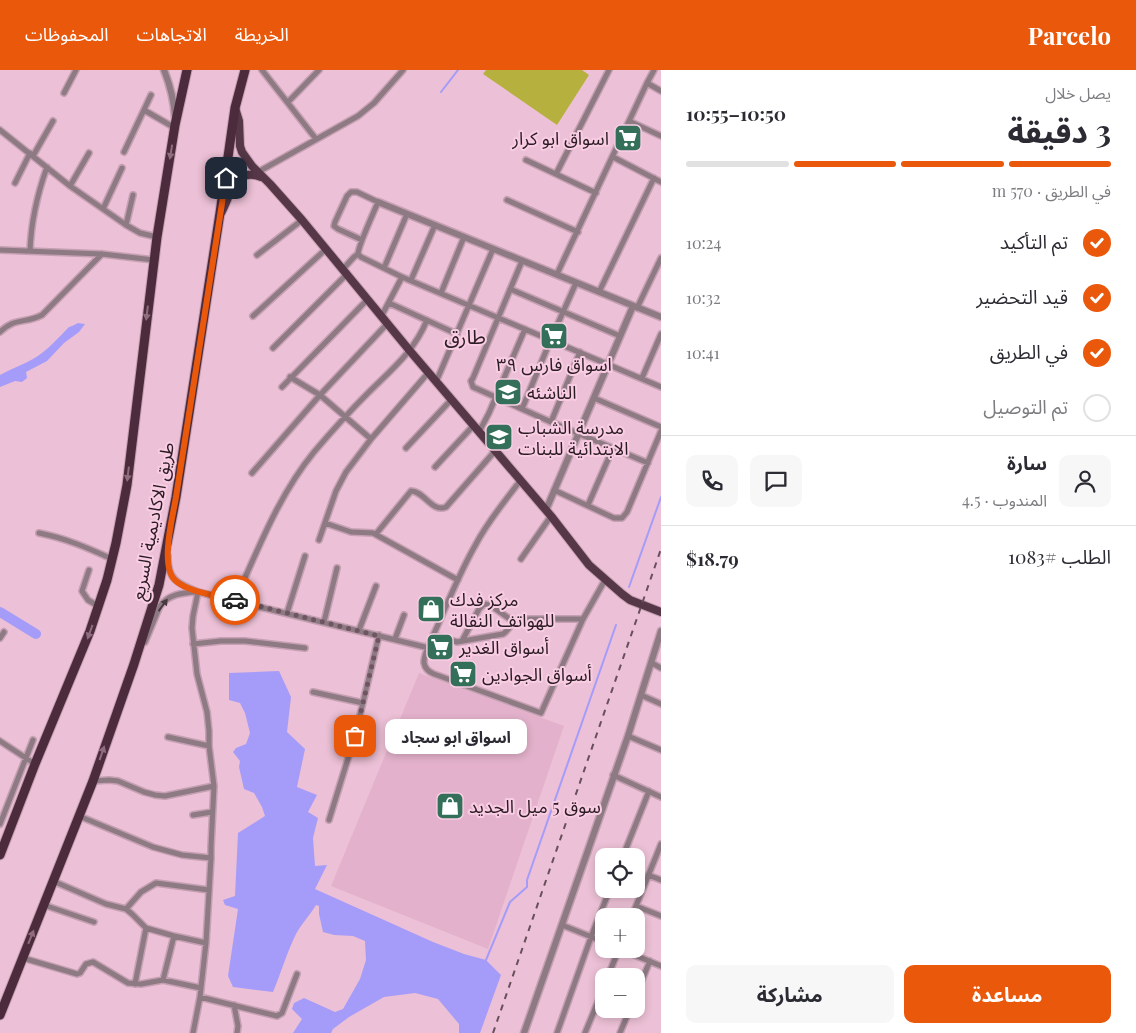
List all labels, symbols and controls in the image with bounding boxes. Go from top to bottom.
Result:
text: Parcelo [1028,19,1111,51]
text: المحفوظات [25,22,109,46]
text: الاتجاهات [137,22,207,46]
text: الخريطة [235,22,289,46]
text: يصل خلال [1045,82,1111,103]
text: 10:50–10:55 [686,100,786,126]
text: 3 دقيقة [1007,108,1111,151]
supermarket icon: اسواق ابو كرار [613,123,643,153]
place label: اسواق ابو كرار [511,126,609,150]
one-way arrow [166,144,174,160]
pin [205,157,247,199]
icon: home [212,164,240,192]
text: في الطريق · 570 m [992,180,1111,201]
text: تم التأكيد [1000,228,1068,254]
icon: check [1083,229,1111,257]
text: 10:24 [686,232,721,253]
text: قيد التحضير [976,283,1068,309]
icon: check [1083,284,1111,312]
text: 10:32 [686,287,721,308]
one-way arrow [143,305,151,321]
supermarket icon: اسواق فارس ٣٩ [539,321,569,351]
district label: طارق [444,322,486,349]
text: في الطريق [990,338,1068,364]
icon: check [1083,339,1111,367]
text: 10:41 [686,342,720,363]
place label: اسواق فارس ٣٩ [496,352,612,376]
school or university icon: الناشئه [493,377,523,407]
place label: الناشئه [527,380,576,404]
text: تم التوصيل [983,393,1068,419]
place label: مدرسة الشباب الابتدائية للبنات [518,415,629,460]
school or university icon: مدرسة الشباب الابتدائية للبنات [484,422,514,452]
street label: طريق الاكاديمية السريع [125,440,182,603]
text: سارة [1007,449,1047,475]
button: phone [686,455,738,507]
button: chat [750,455,802,507]
button: person [1059,455,1111,507]
one-way arrow [124,466,132,482]
text: المندوب · 4.5 [962,489,1047,510]
text: الطلب #1083 [1008,543,1111,569]
text: $18.79 [686,545,739,571]
courier [210,575,260,625]
icon: car [221,586,249,614]
place label: مركز فدك للهواتف النقالة [450,587,554,632]
shop icon: مركز فدك للهواتف النقالة [416,594,446,624]
one-way arrow [158,598,168,612]
one-way arrow [86,624,93,639]
supermarket icon: أسواق الغدير [425,632,455,662]
place label: أسواق الغدير [458,635,549,659]
supermarket icon: أسواق الجوادين [448,659,478,689]
place label: أسواق الجوادين [482,662,592,686]
pin [334,715,376,757]
callout: اسواق ابو سجاد [385,718,528,754]
icon: bag [341,722,369,750]
text: اسواق ابو سجاد [401,726,511,747]
one-way arrow [99,745,107,760]
shop icon: سوق 5 ميل الجديد [435,791,465,821]
place label: سوق 5 ميل الجديد [469,794,601,818]
map controls [595,848,645,1018]
button: locate [595,848,645,898]
button: + [595,908,645,958]
one-way arrow [27,929,35,944]
button: مشاركة [686,965,894,1023]
button: مساعدة [904,965,1111,1023]
button: − [595,968,645,1018]

